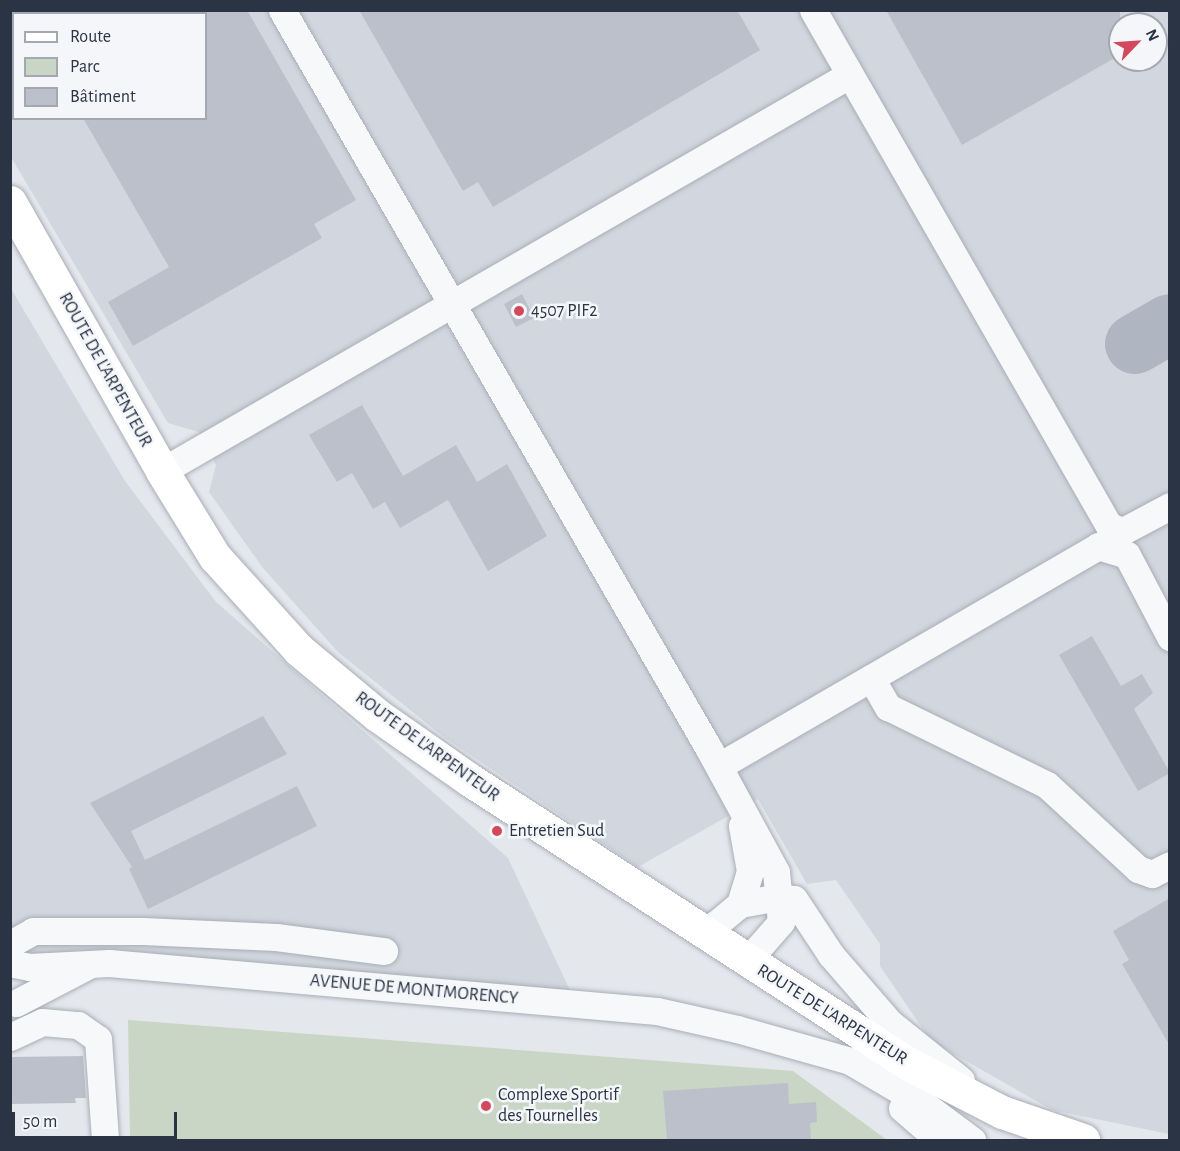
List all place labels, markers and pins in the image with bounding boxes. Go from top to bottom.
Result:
place label: 4507 PIF2 [531,300,597,322]
marker: 4507 PIF2 [512,304,526,318]
place label: Entretien Sud [509,820,604,842]
marker: Entretien Sud [490,824,504,838]
place label: Complexe Sportif des Tournelles [498,1085,618,1128]
marker: Complexe Sportif des Tournelles [479,1099,493,1113]

